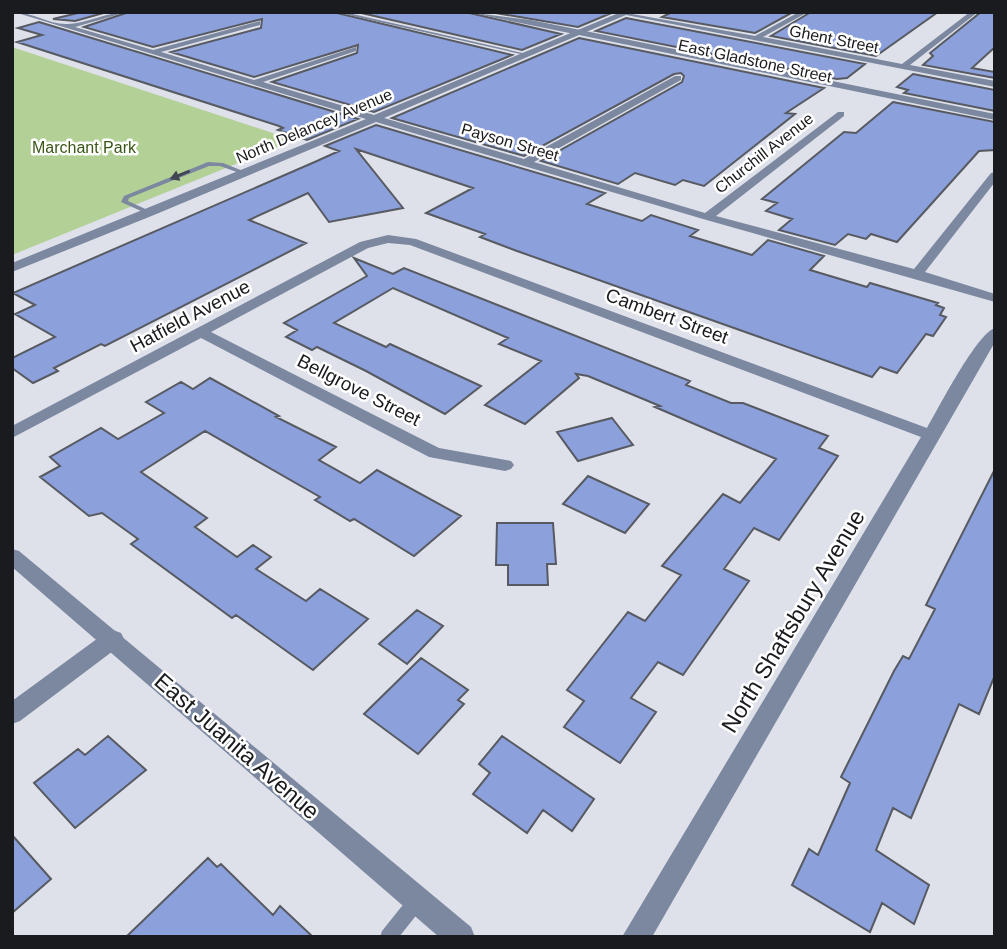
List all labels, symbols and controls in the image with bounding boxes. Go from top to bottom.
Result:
street label: Ghent Street [788,22,881,56]
street label: East Gladstone Street [677,36,834,86]
street label: North Delancey Avenue [233,85,395,167]
street label: Churchill Avenue [712,109,817,197]
street label: Payson Street [459,120,561,164]
park label: Marchant Park [32,139,137,156]
one-way arrow [170,170,191,181]
street label: Hatfield Avenue [126,276,254,356]
street label: Cambert Street [603,284,732,348]
street label: Bellgrove Street [294,350,425,430]
street label: North Shaftsbury Avenue [716,505,870,737]
street label: East Juanita Avenue [149,668,325,824]

